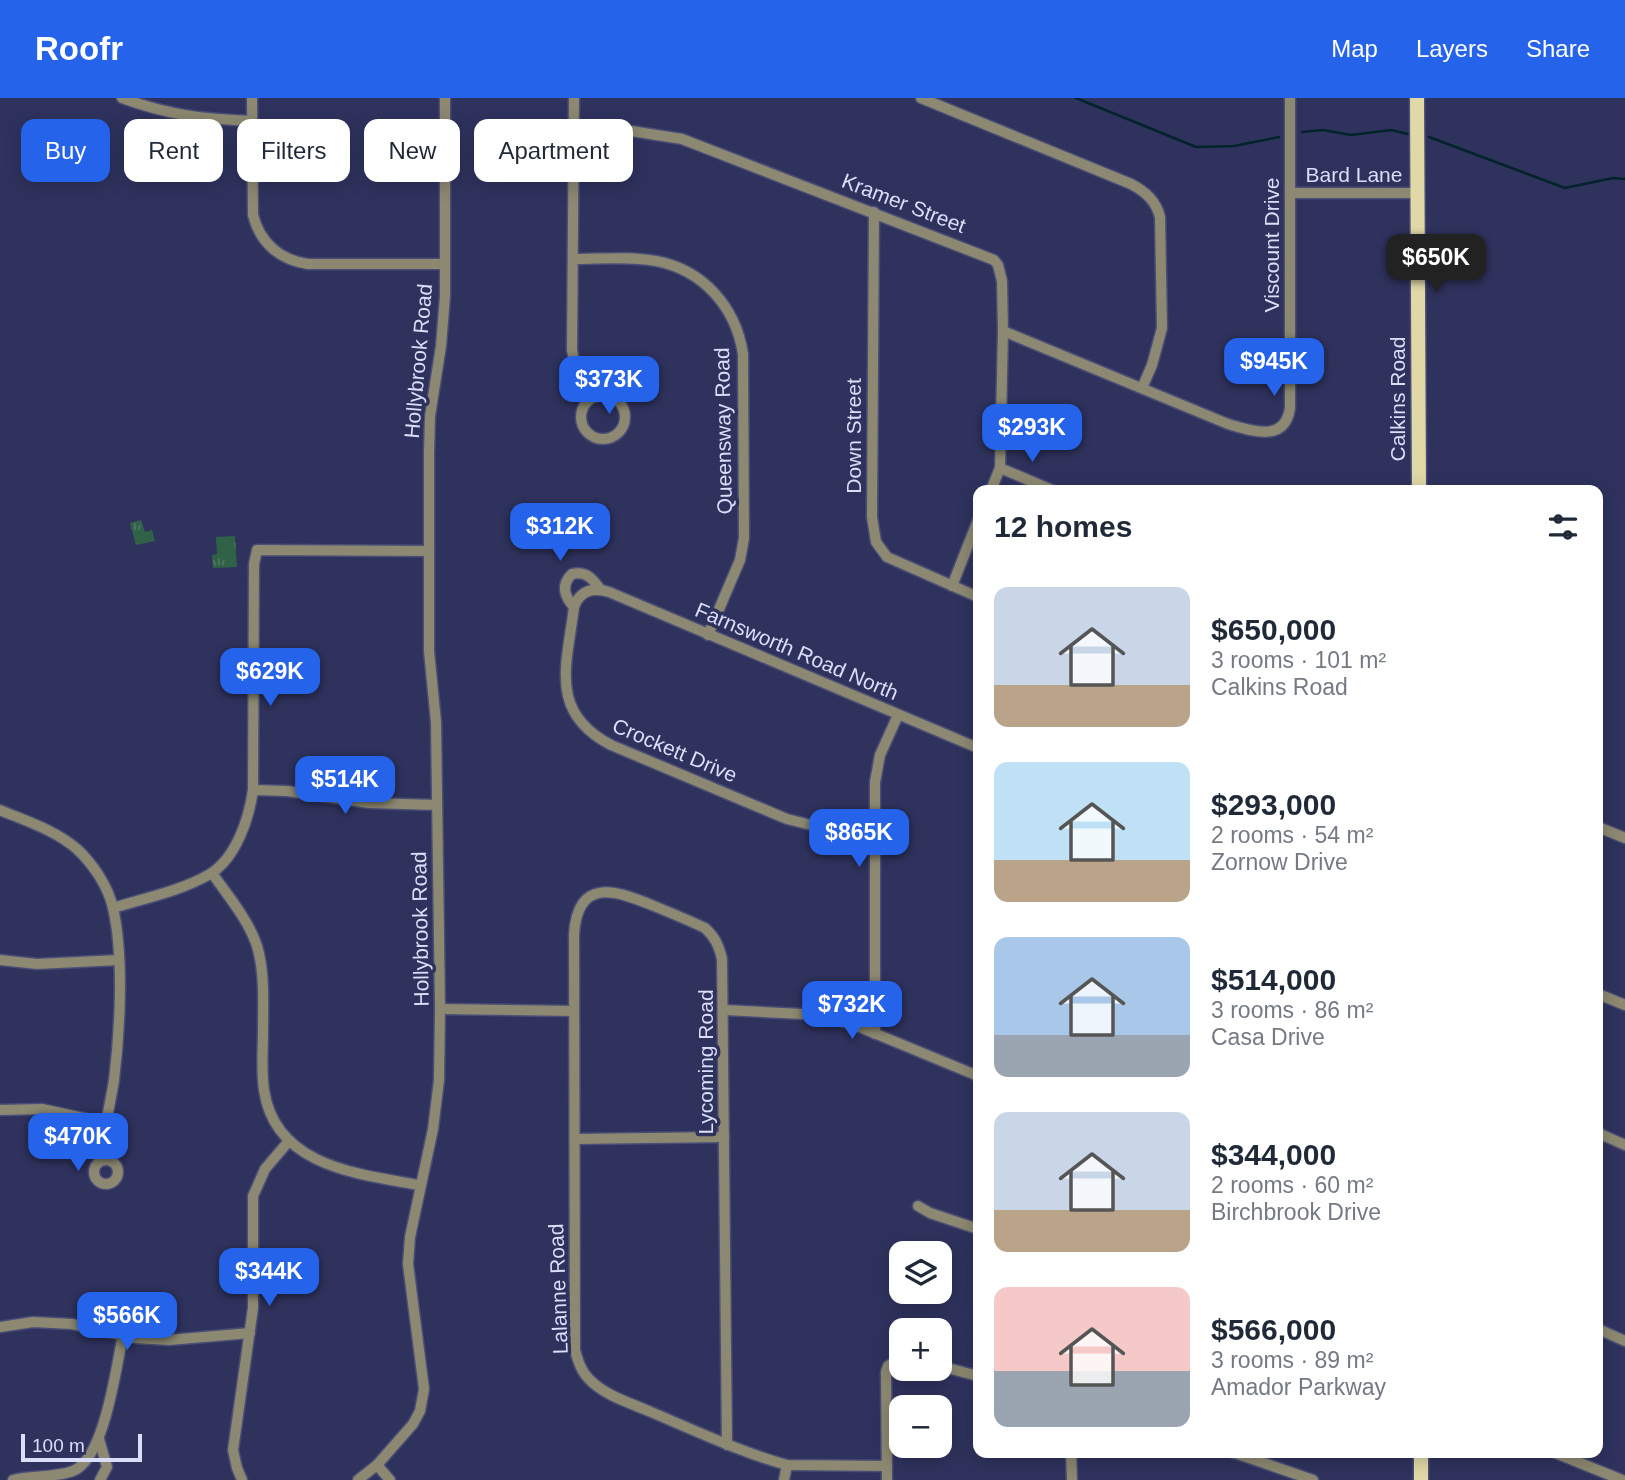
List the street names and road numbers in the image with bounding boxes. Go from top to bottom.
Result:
street label: Bard Lane [1306,163,1402,186]
street label: Kramer Street [839,169,969,237]
street label: Viscount Drive [1260,177,1283,313]
street label: Hollybrook Road [400,283,436,439]
street label: Calkins Road [1386,337,1409,461]
street label: Queensway Road [710,347,736,515]
street label: Down Street [842,378,865,494]
street label: Farnsworth Road North [692,598,902,704]
street label: Crockett Drive [609,713,741,787]
street label: Hollybrook Road [407,851,433,1007]
street label: Lycoming Road [694,989,717,1135]
street label: Lalanne Road [544,1223,572,1355]

